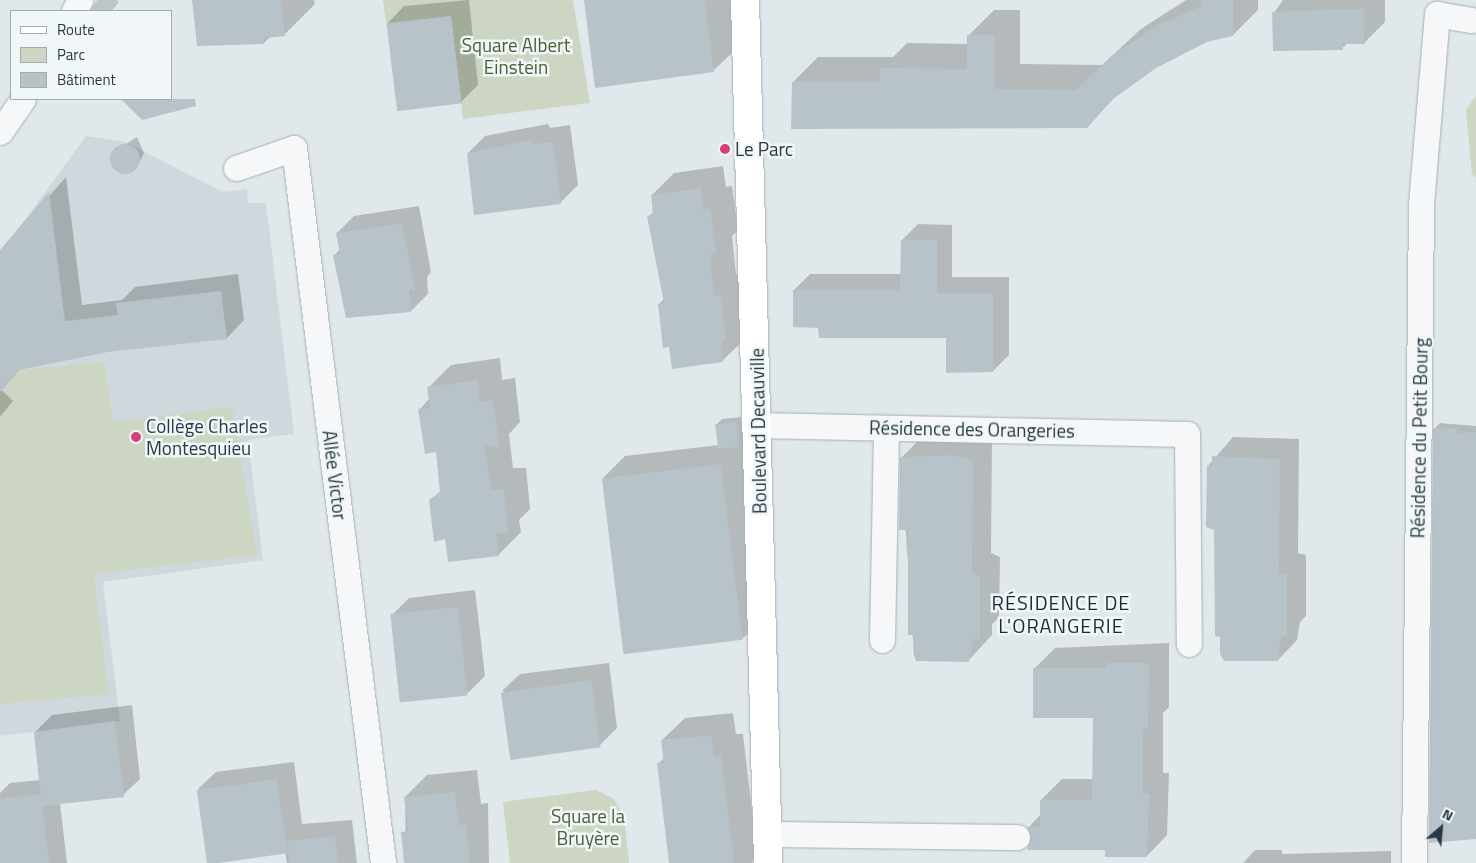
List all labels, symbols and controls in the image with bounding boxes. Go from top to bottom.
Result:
legend [10,10,172,100]
text: Route [57,18,95,41]
park label: Square Albert Einstein [462,34,570,78]
text: Parc [57,43,85,66]
text: Bâtiment [57,68,116,91]
place label: Le Parc [735,138,793,160]
marker: Le Parc [719,143,731,155]
street label: Résidence du Petit Bourg [1406,337,1432,539]
street label: Boulevard Decauville [745,348,771,514]
place label: Collège Charles Montesquieu [146,415,268,459]
street label: Résidence des Orangeries [869,416,1075,442]
street label: Allée Victor [318,429,352,521]
marker: Collège Charles Montesquieu [130,431,142,443]
district label: RÉSIDENCE DE L'ORANGERIE [990,590,1132,637]
north arrow [1416,803,1466,853]
text: N [1439,803,1457,826]
park label: Square la Bruyère [551,805,625,849]

